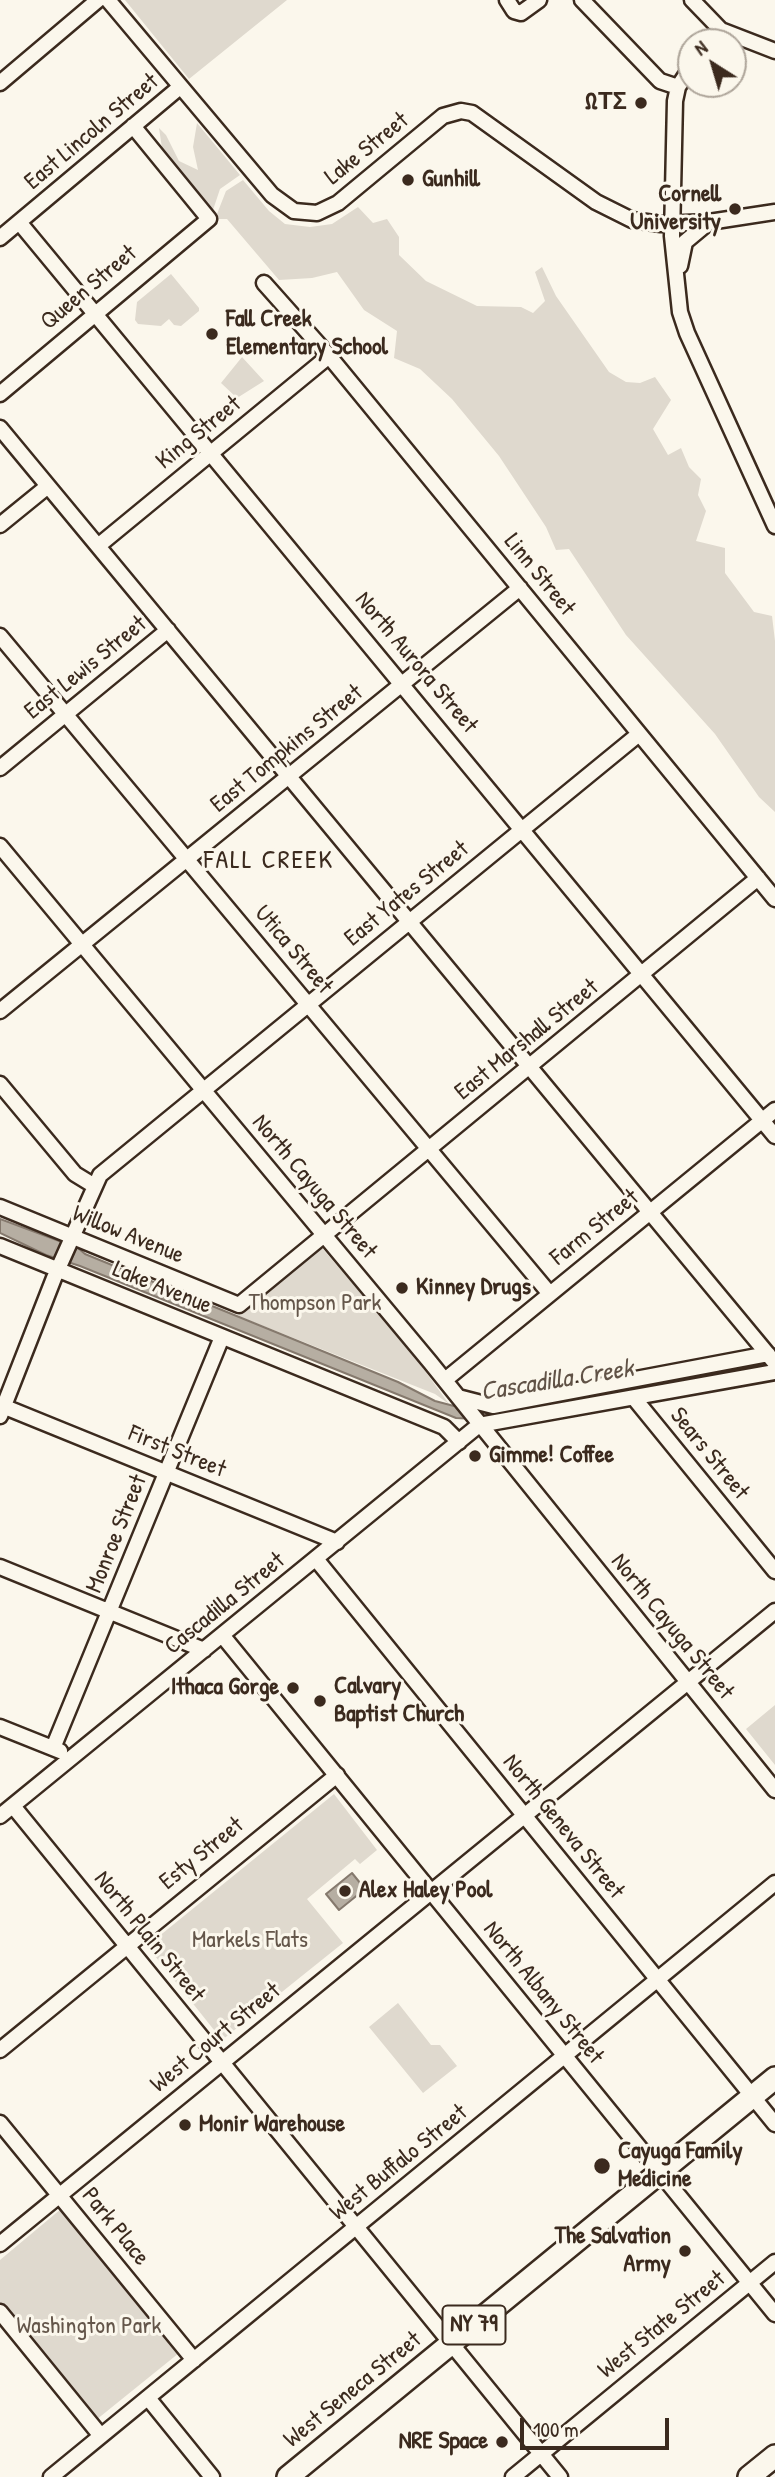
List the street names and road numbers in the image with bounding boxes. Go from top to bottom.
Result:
street label: East Lincoln Street [19,68,165,196]
street label: Lake Street [319,107,415,191]
street label: Queen Street [35,239,143,337]
street label: King Street [151,390,247,476]
street label: Linn Street [497,528,581,622]
street label: North Aurora Street [348,586,484,740]
street label: East Lewis Street [19,610,153,726]
street label: East Tompkins Street [205,679,369,819]
street label: East Yates Street [339,835,475,953]
street label: Utica Street [248,900,338,1000]
street label: East Marshall Street [449,973,605,1107]
street label: North Cayuga Street [245,1109,383,1265]
street label: Farm Street [545,1184,645,1272]
street label: Willow Avenue [68,1200,188,1270]
street label: Lake Avenue [108,1255,216,1321]
street label: Sears Street [663,1402,755,1506]
street label: First Street [124,1419,230,1485]
street label: Monroe Street [80,1471,154,1597]
street label: Cascadilla Street [159,1547,291,1661]
street label: North Cayuga Street [604,1548,740,1706]
street label: North Geneva Street [496,1749,630,1905]
street label: Esty Street [154,1811,250,1897]
street label: North Plain Street [87,1866,211,2008]
street label: North Albany Street [477,1916,609,2070]
street label: West Court Street [145,1977,287,2099]
street label: West Buffalo Street [324,2099,474,2227]
street label: Park Place [75,2182,155,2272]
street label: West State Street [593,2265,731,2385]
road number: NY 79 [442,2306,505,2344]
street label: West Seneca Street [278,2326,428,2454]

